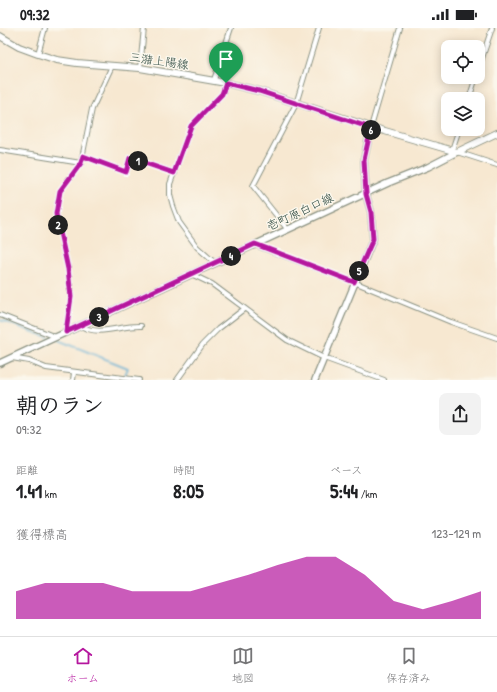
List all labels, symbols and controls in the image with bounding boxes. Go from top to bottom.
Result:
text: 09:32 [20,4,49,25]
map controls [441,40,485,136]
button: locate [441,40,485,84]
pin [209,42,243,83]
street label: 三潴上陽線 [128,48,190,73]
icon: arrive [215,48,237,70]
button: layers [441,92,485,136]
pin: 6 [361,120,381,140]
text: 6 [369,123,373,137]
pin: 1 [128,151,148,171]
text: 1 [136,154,140,168]
street label: 壱町原白口線 [264,189,336,234]
pin: 2 [48,215,68,235]
text: 2 [55,218,61,232]
pin: 4 [221,246,241,266]
text: 4 [229,249,233,263]
pin: 5 [349,261,369,281]
text: 5 [357,264,361,278]
pin: 3 [89,307,109,327]
text: 3 [97,310,101,324]
text: 朝のラン [16,390,104,420]
button: share [439,393,481,435]
text: 09:32 [16,420,42,438]
text: 距離 [16,463,38,477]
text: 時間 [173,463,195,477]
text: ペース [330,463,362,477]
text: 1.41 [16,477,42,504]
text: 8:05 [173,477,204,504]
text: 5:44 [330,477,358,504]
text: km [42,487,57,501]
text: /km [358,487,377,501]
text: 123–129 m [432,524,481,542]
text: 獲得標高 [16,525,68,543]
tab: ホーム [66,645,99,685]
tab: 地図 [232,645,254,685]
tab: 保存済み [387,645,431,685]

